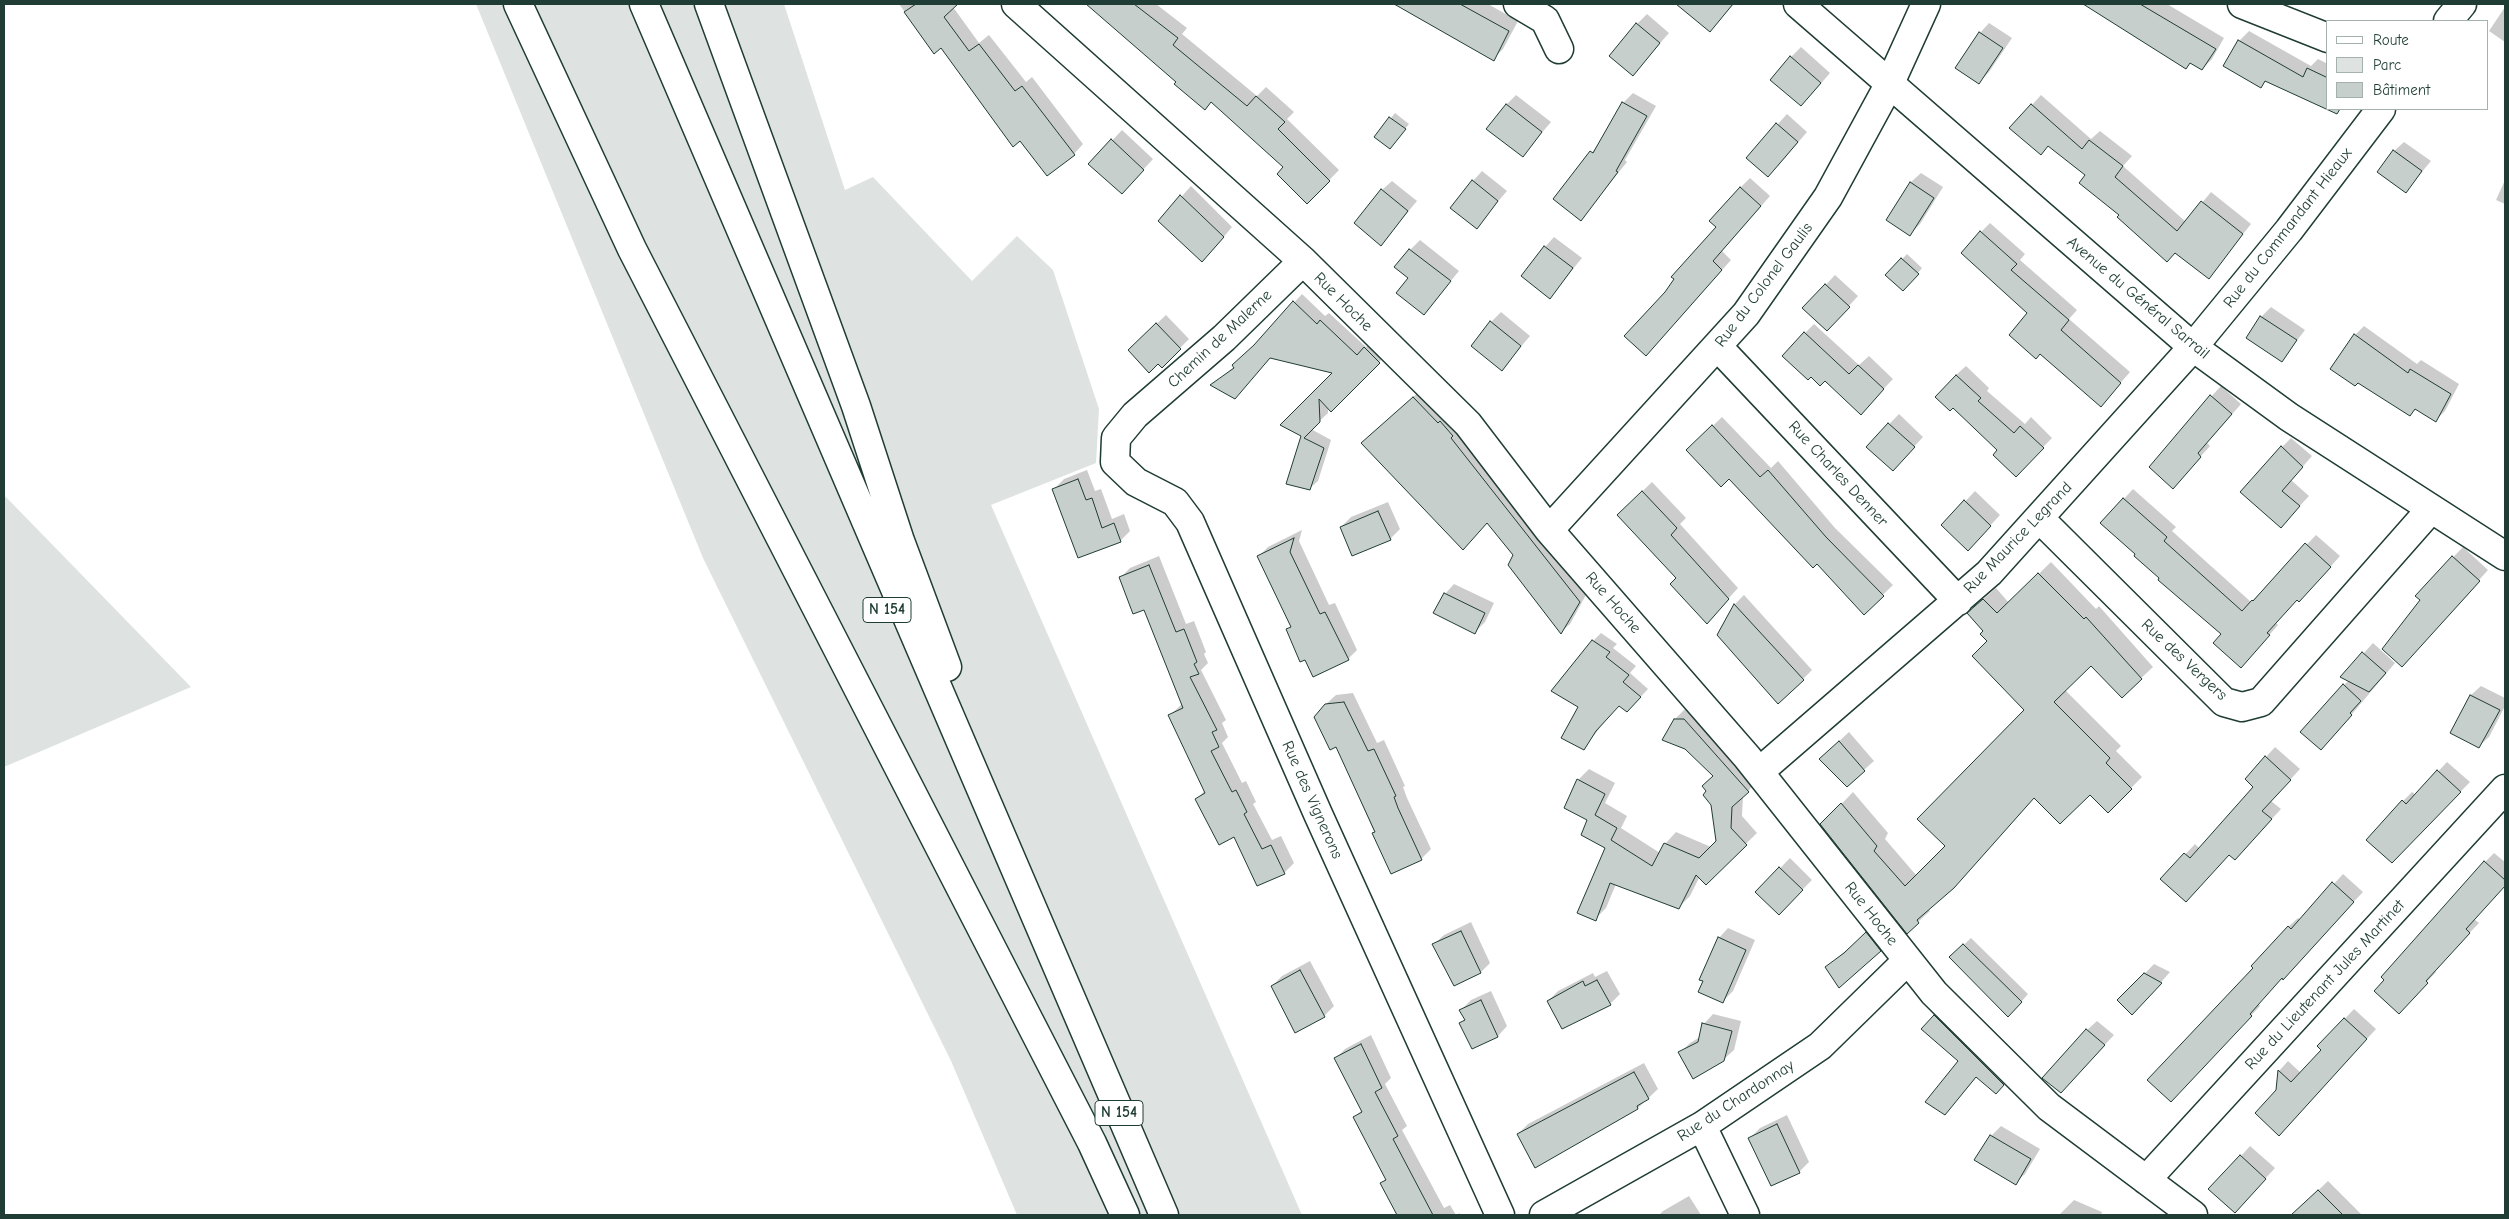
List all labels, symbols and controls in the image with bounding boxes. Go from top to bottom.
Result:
legend [2326,20,2489,110]
text: Route [2373,31,2409,49]
text: Parc [2373,56,2401,74]
text: Bâtiment [2373,81,2430,99]
street label: Rue du Commandant Hieaux [2220,144,2356,312]
street label: Rue du Colonel Gaulis [1711,219,1817,351]
street label: Avenue du Général Sarrail [2063,233,2213,363]
street label: Rue Hoche [1310,269,1376,335]
street label: Chemin de Malerne [1164,286,1276,392]
street label: Rue Charles Denner [1784,417,1892,531]
street label: Rue Maurice Legrand [1960,478,2076,598]
street label: Rue Hoche [1581,568,1645,638]
road number: N 154 [863,598,911,622]
street label: Rue des Vergers [2137,615,2231,705]
street label: Rue des Vignerons [1277,738,1347,862]
street label: Rue Hoche [1840,878,1902,950]
street label: Rue du Lieutenant Jules Martinet [2241,896,2409,1074]
street label: Rue du Chardonnay [1674,1056,1798,1146]
road number: N 154 [1095,1100,1143,1126]

